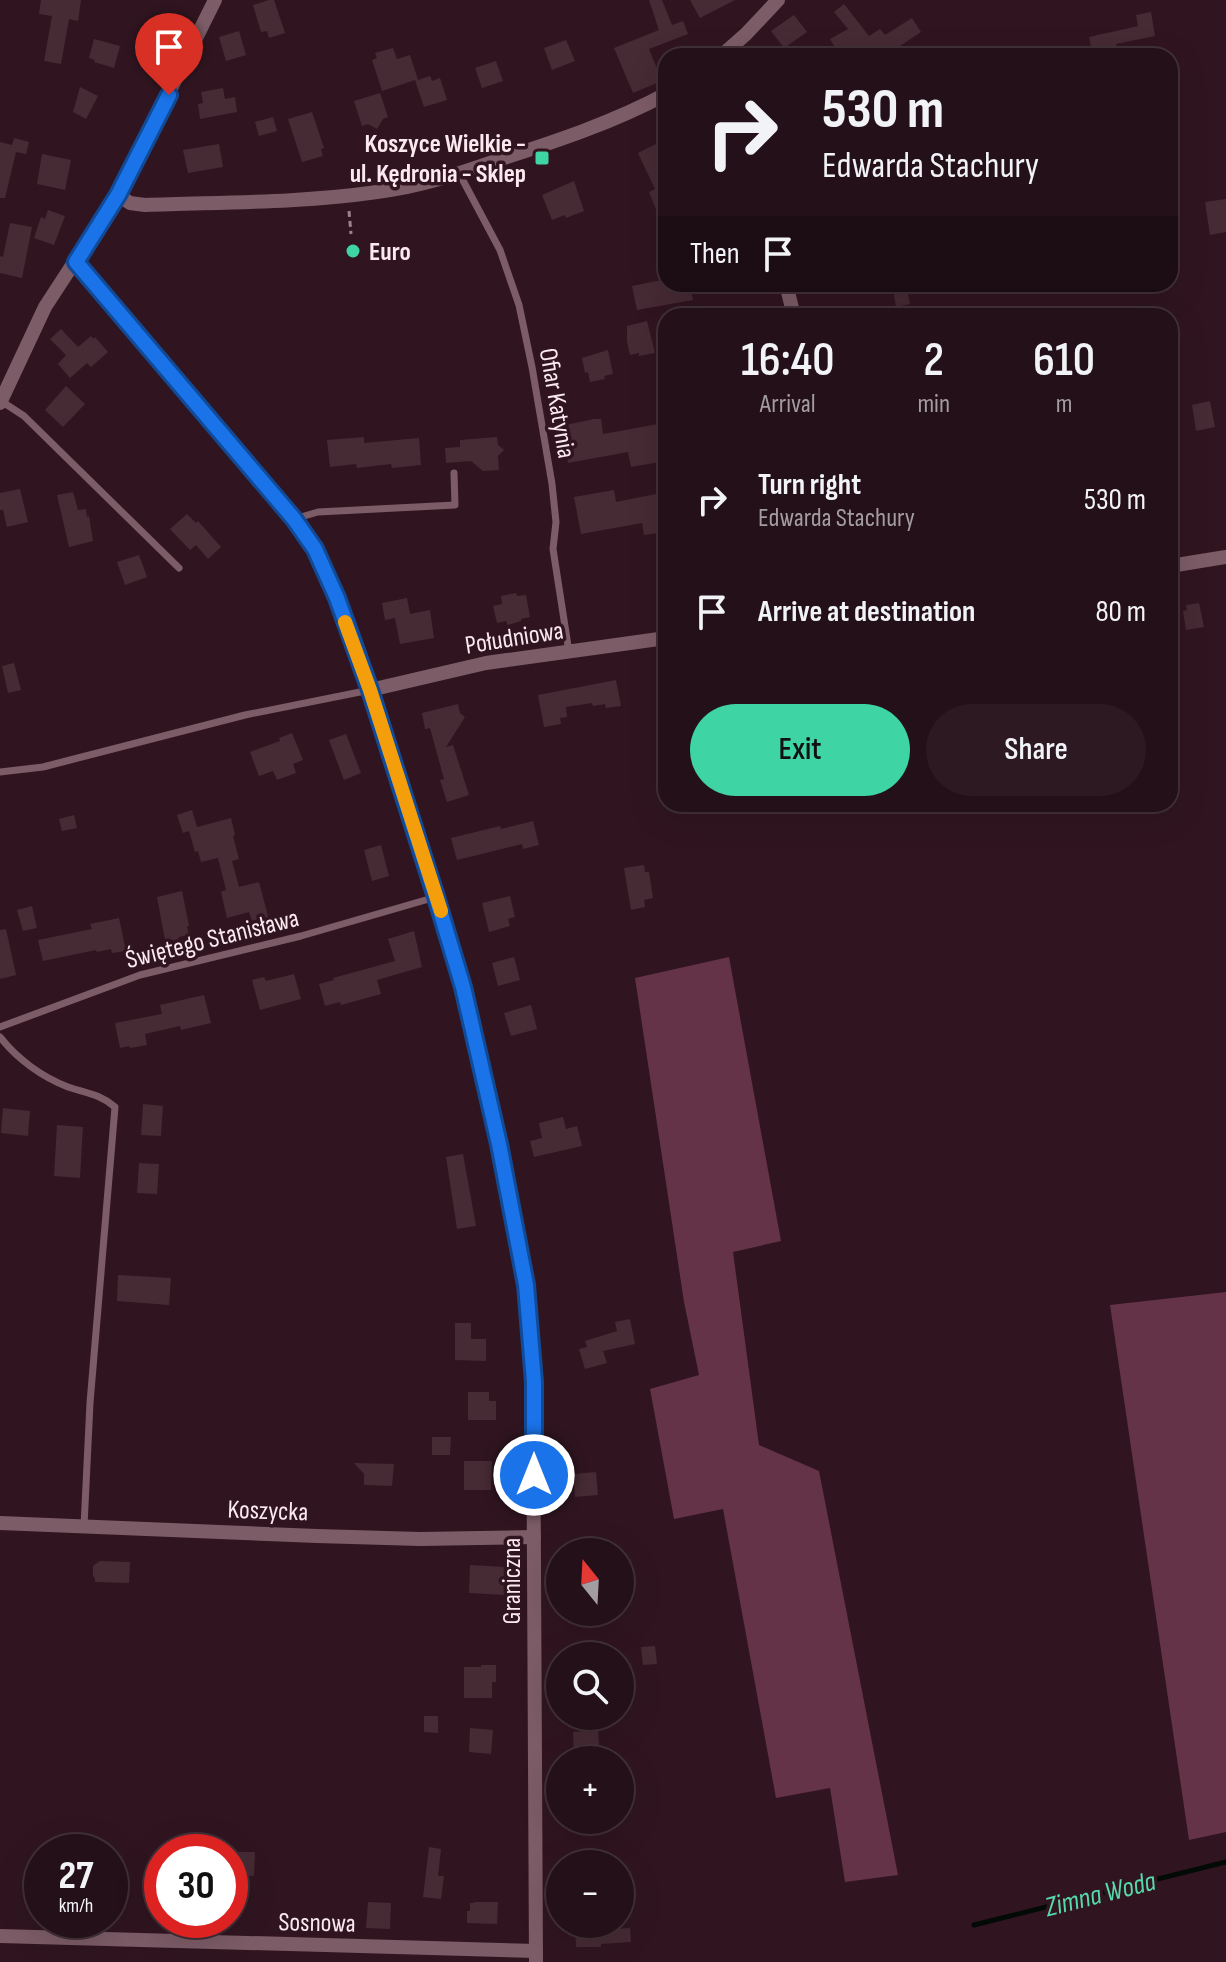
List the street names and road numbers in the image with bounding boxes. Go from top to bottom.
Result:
street label: Ofiar Katynia [532,346,581,461]
street label: Południowa [463,615,566,662]
street label: Świętego Stanisława [122,903,302,976]
street label: Koszycka [227,1495,309,1528]
street label: Graniczna [497,1538,528,1624]
street label: Sosnowa [278,1907,356,1940]

